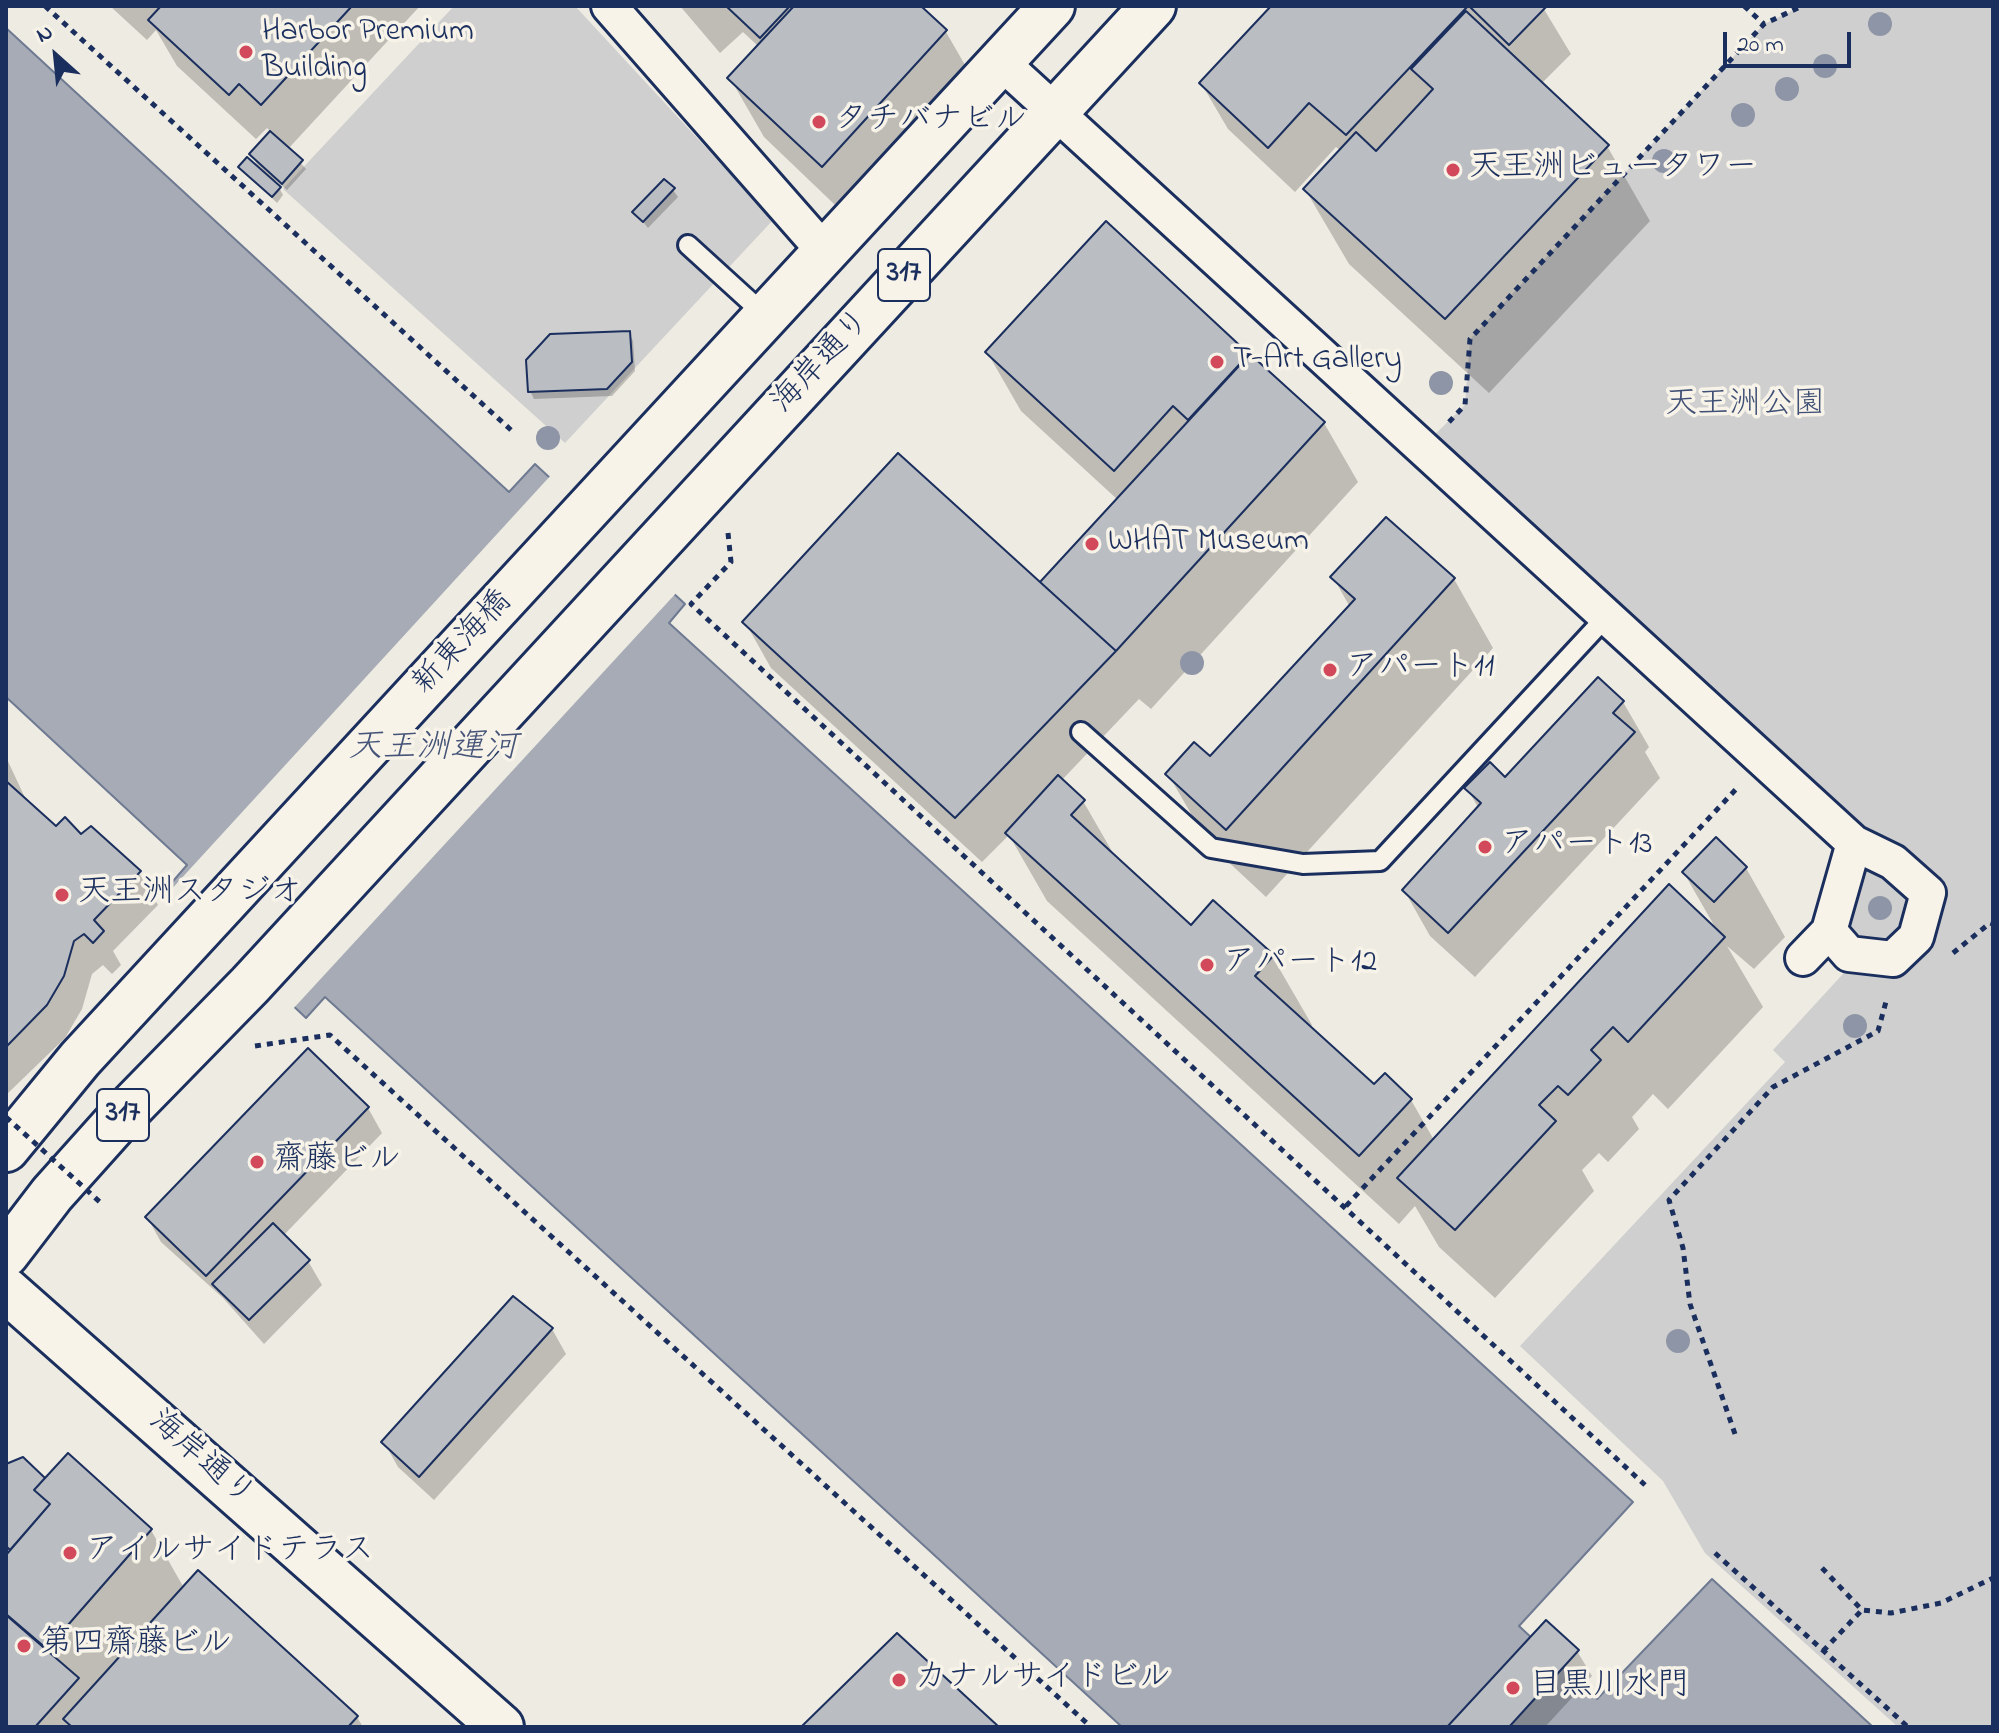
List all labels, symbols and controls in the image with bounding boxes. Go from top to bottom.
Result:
place label: Harbor Premium Building [262,15,474,90]
north arrow [16,16,96,96]
scale bar [1727,16,1855,66]
text: N [31,17,59,52]
text: 20 m [1737,28,1784,63]
marker: Harbor Premium Building [237,43,255,61]
place label: タチバナビル [835,103,1027,141]
marker: タチバナビル [810,113,828,131]
place label: 天王洲ビュータワー [1469,151,1757,189]
marker: 天王洲ビュータワー [1444,161,1462,179]
road number: 317 [878,249,930,301]
street label: 海岸通り [765,303,881,423]
place label: T-Art Gallery [1233,343,1402,381]
marker: T-Art Gallery [1208,353,1226,371]
park label: 天王洲公園 [1665,388,1825,426]
place label: WHAT Museum [1108,525,1309,563]
marker: WHAT Museum [1083,535,1101,553]
street label: 新東海橋 [406,584,522,704]
place label: アパート11 [1346,651,1494,689]
marker: アパート11 [1321,661,1339,679]
water label: 天王洲運河 [348,730,518,770]
place label: アパート13 [1501,828,1652,866]
marker: アパート13 [1476,838,1494,856]
place label: 天王洲スタジオ [78,876,302,914]
marker: 天王洲スタジオ [53,886,71,904]
place label: アパート12 [1223,946,1377,984]
marker: アパート12 [1198,956,1216,974]
road number: 317 [97,1089,149,1141]
place label: 齋藤ビル [273,1143,401,1181]
marker: 齋藤ビル [248,1153,266,1171]
street label: 海岸通り [139,1404,261,1516]
place label: アイルサイドテラス [86,1534,374,1572]
marker: アイルサイドテラス [61,1544,79,1562]
place label: 第四齋藤ビル [40,1627,232,1665]
marker: 第四齋藤ビル [15,1637,33,1655]
place label: カナルサイドビル [915,1661,1171,1699]
place label: 目黒川水門 [1529,1669,1689,1707]
marker: カナルサイドビル [890,1671,908,1689]
marker: 目黒川水門 [1504,1679,1522,1697]

